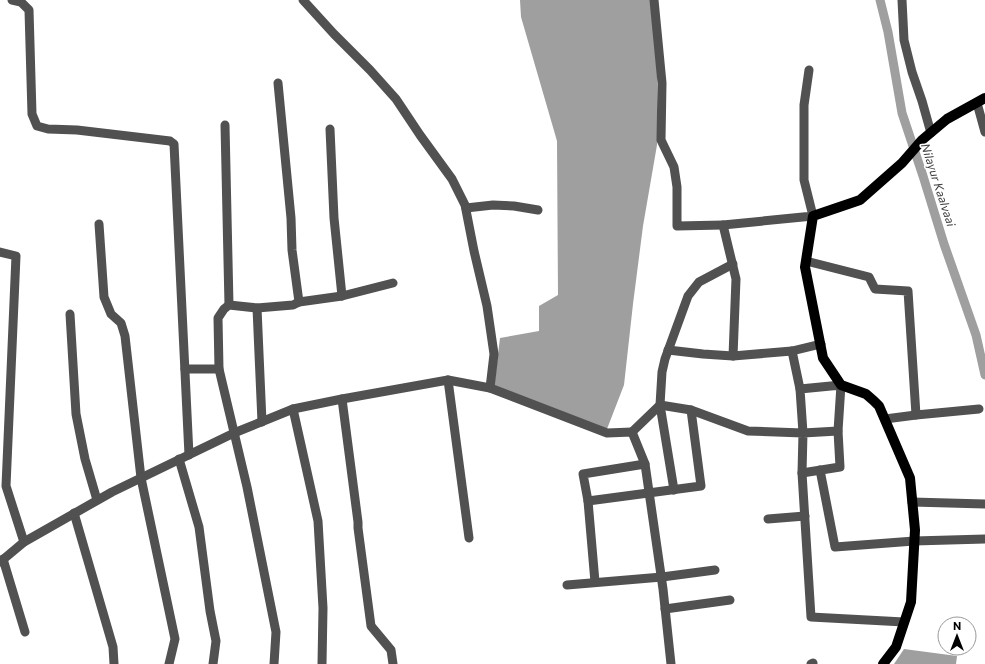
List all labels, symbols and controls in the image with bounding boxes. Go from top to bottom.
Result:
water label: Nilayur Kaalvaai [919,141,959,229]
north arrow [937,616,977,656]
text: N [953,619,961,632]

